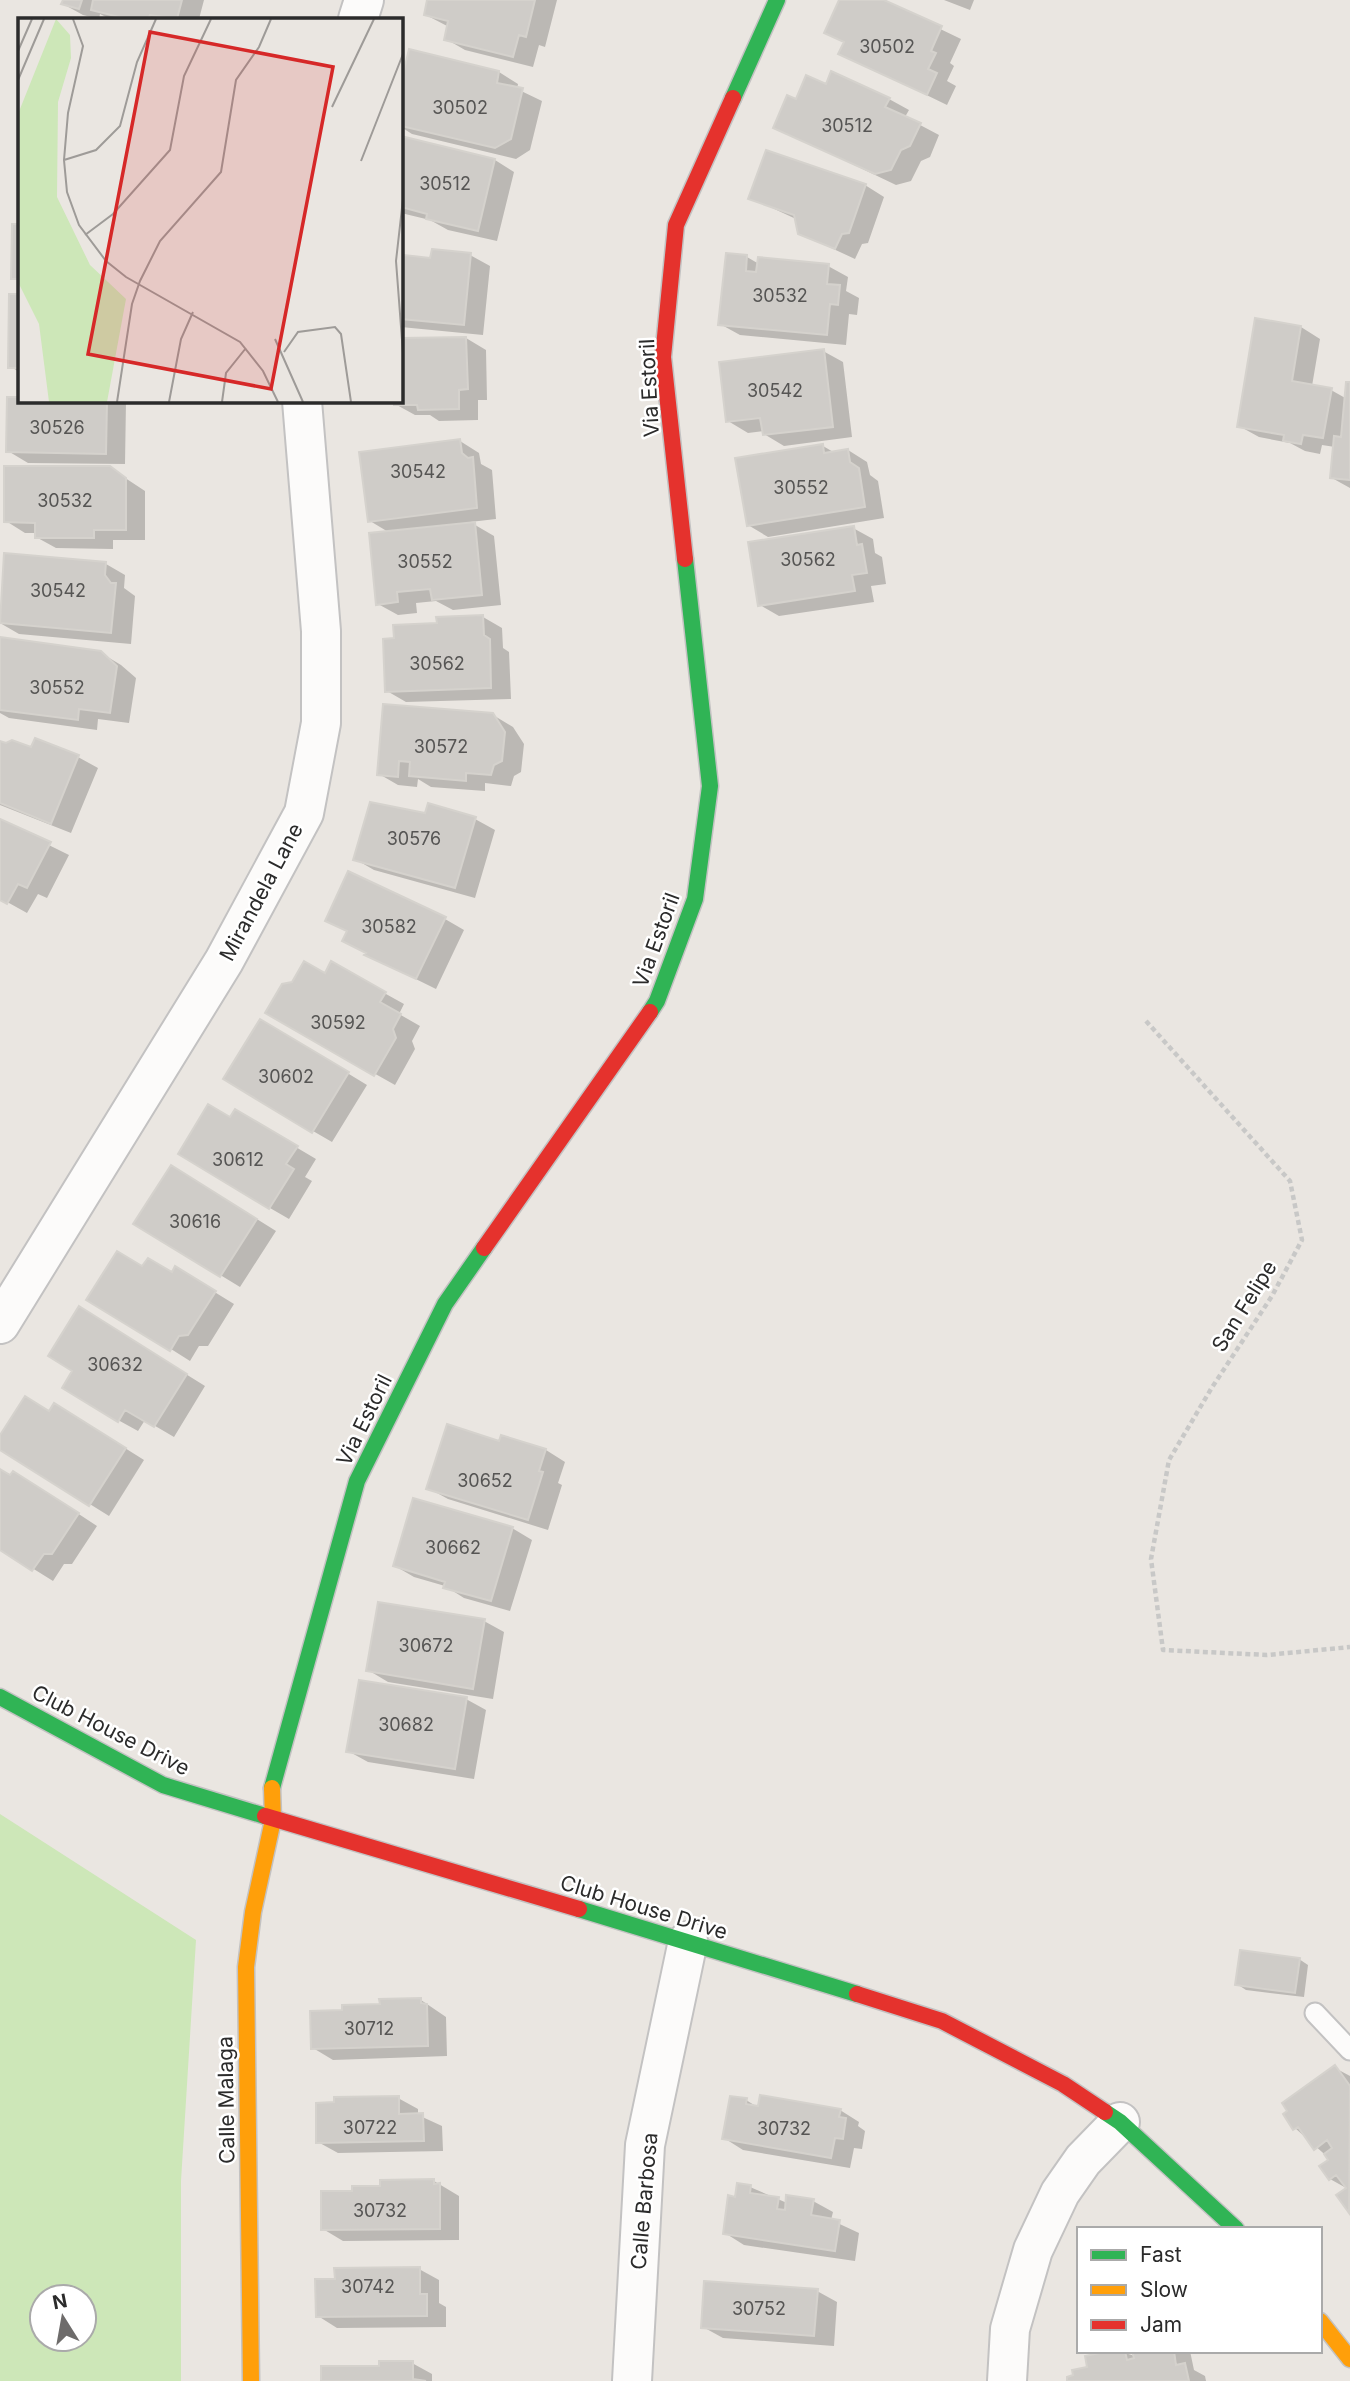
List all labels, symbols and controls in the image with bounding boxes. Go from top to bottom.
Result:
inset map [18,18,402,402]
house number: 30502 [859,36,915,57]
house number: 30502 [432,97,488,118]
house number: 30512 [821,115,873,136]
house number: 30512 [419,173,471,194]
house number: 30532 [752,285,808,306]
street label: Via Estoril [634,338,664,438]
house number: 30542 [747,380,803,401]
house number: 30526 [29,417,85,438]
house number: 30542 [390,461,446,482]
house number: 30552 [773,477,829,498]
house number: 30532 [37,490,93,511]
house number: 30562 [780,549,836,570]
house number: 30552 [397,551,453,572]
house number: 30542 [30,580,86,601]
house number: 30562 [409,653,465,674]
house number: 30552 [29,677,85,698]
house number: 30572 [414,736,468,757]
street label: Mirandela Lane [214,819,308,965]
house number: 30576 [387,828,441,849]
street label: Via Estoril [627,889,685,991]
house number: 30582 [361,916,417,937]
house number: 30592 [310,1012,366,1033]
house number: 30602 [258,1066,314,1087]
house number: 30612 [212,1149,264,1170]
house number: 30616 [169,1211,221,1232]
street label: San Felipe [1206,1256,1282,1356]
house number: 30632 [87,1354,143,1375]
street label: Via Estoril [331,1370,397,1470]
house number: 30652 [457,1470,513,1491]
house number: 30662 [425,1537,481,1558]
house number: 30672 [399,1635,453,1656]
street label: Club House Drive [28,1679,194,1781]
house number: 30682 [378,1714,434,1735]
street label: Club House Drive [557,1870,731,1944]
house number: 30712 [344,2018,394,2039]
street label: Calle Malaga [212,2036,240,2164]
house number: 30722 [343,2117,397,2138]
house number: 30732 [757,2118,811,2139]
street label: Calle Barbosa [626,2131,662,2271]
house number: 30732 [353,2200,407,2221]
legend [1077,2227,1322,2353]
text: Fast [1140,2242,1182,2267]
house number: 30742 [341,2276,395,2297]
text: Slow [1140,2277,1188,2302]
north arrow [28,2283,98,2353]
text: N [51,2289,69,2314]
house number: 30752 [732,2298,786,2319]
text: Jam [1140,2312,1182,2337]

